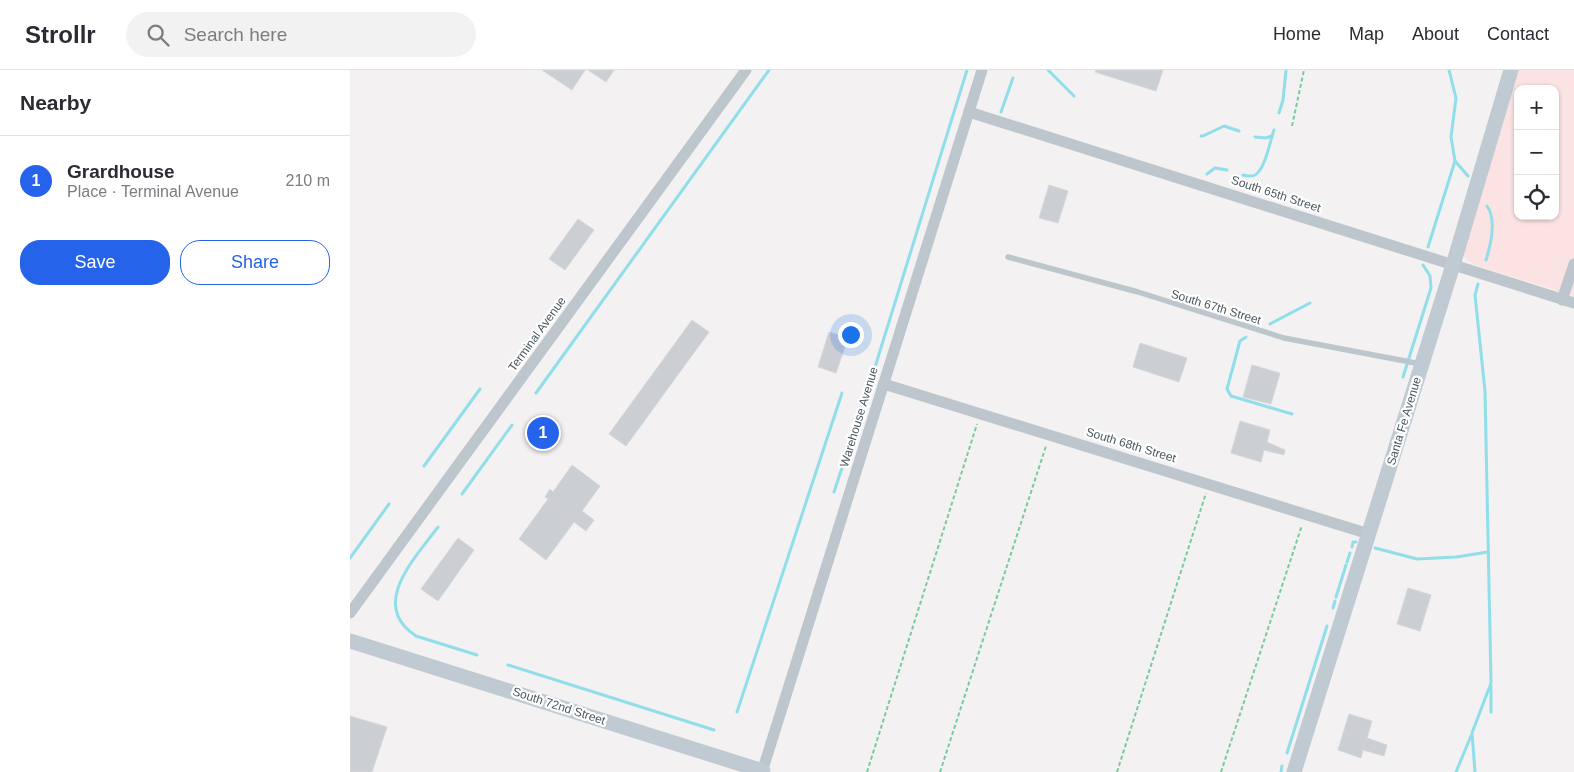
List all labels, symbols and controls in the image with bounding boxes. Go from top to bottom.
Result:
search box [126,12,476,57]
text: Strollr [25,21,96,48]
icon: search [144,21,172,49]
text: Search here [184,24,287,45]
text: Home [1273,24,1321,44]
text: Map [1349,24,1384,44]
text: About [1412,24,1459,44]
text: Contact [1487,24,1549,44]
map controls [1514,85,1559,220]
button: + [1514,85,1559,130]
text: Nearby [20,91,91,114]
button: − [1514,130,1559,175]
text: Grardhouse [67,161,175,182]
text: 1 [32,172,40,189]
text: 210 m [286,172,330,189]
street label: South 65th Street [1229,173,1323,215]
button: locate [1514,175,1559,220]
text: Place · Terminal Avenue [67,183,239,200]
button: Save [20,240,170,285]
button: Share [180,240,330,285]
street label: South 67th Street [1169,287,1263,328]
street label: Terminal Avenue [505,294,569,374]
your location [838,322,864,348]
street label: Warehouse Avenue [837,365,881,469]
street label: Santa Fe Avenue [1384,375,1424,467]
pin: 1 [527,414,559,452]
street label: South 68th Street [1084,425,1178,466]
street label: South 72nd Street [511,684,608,728]

